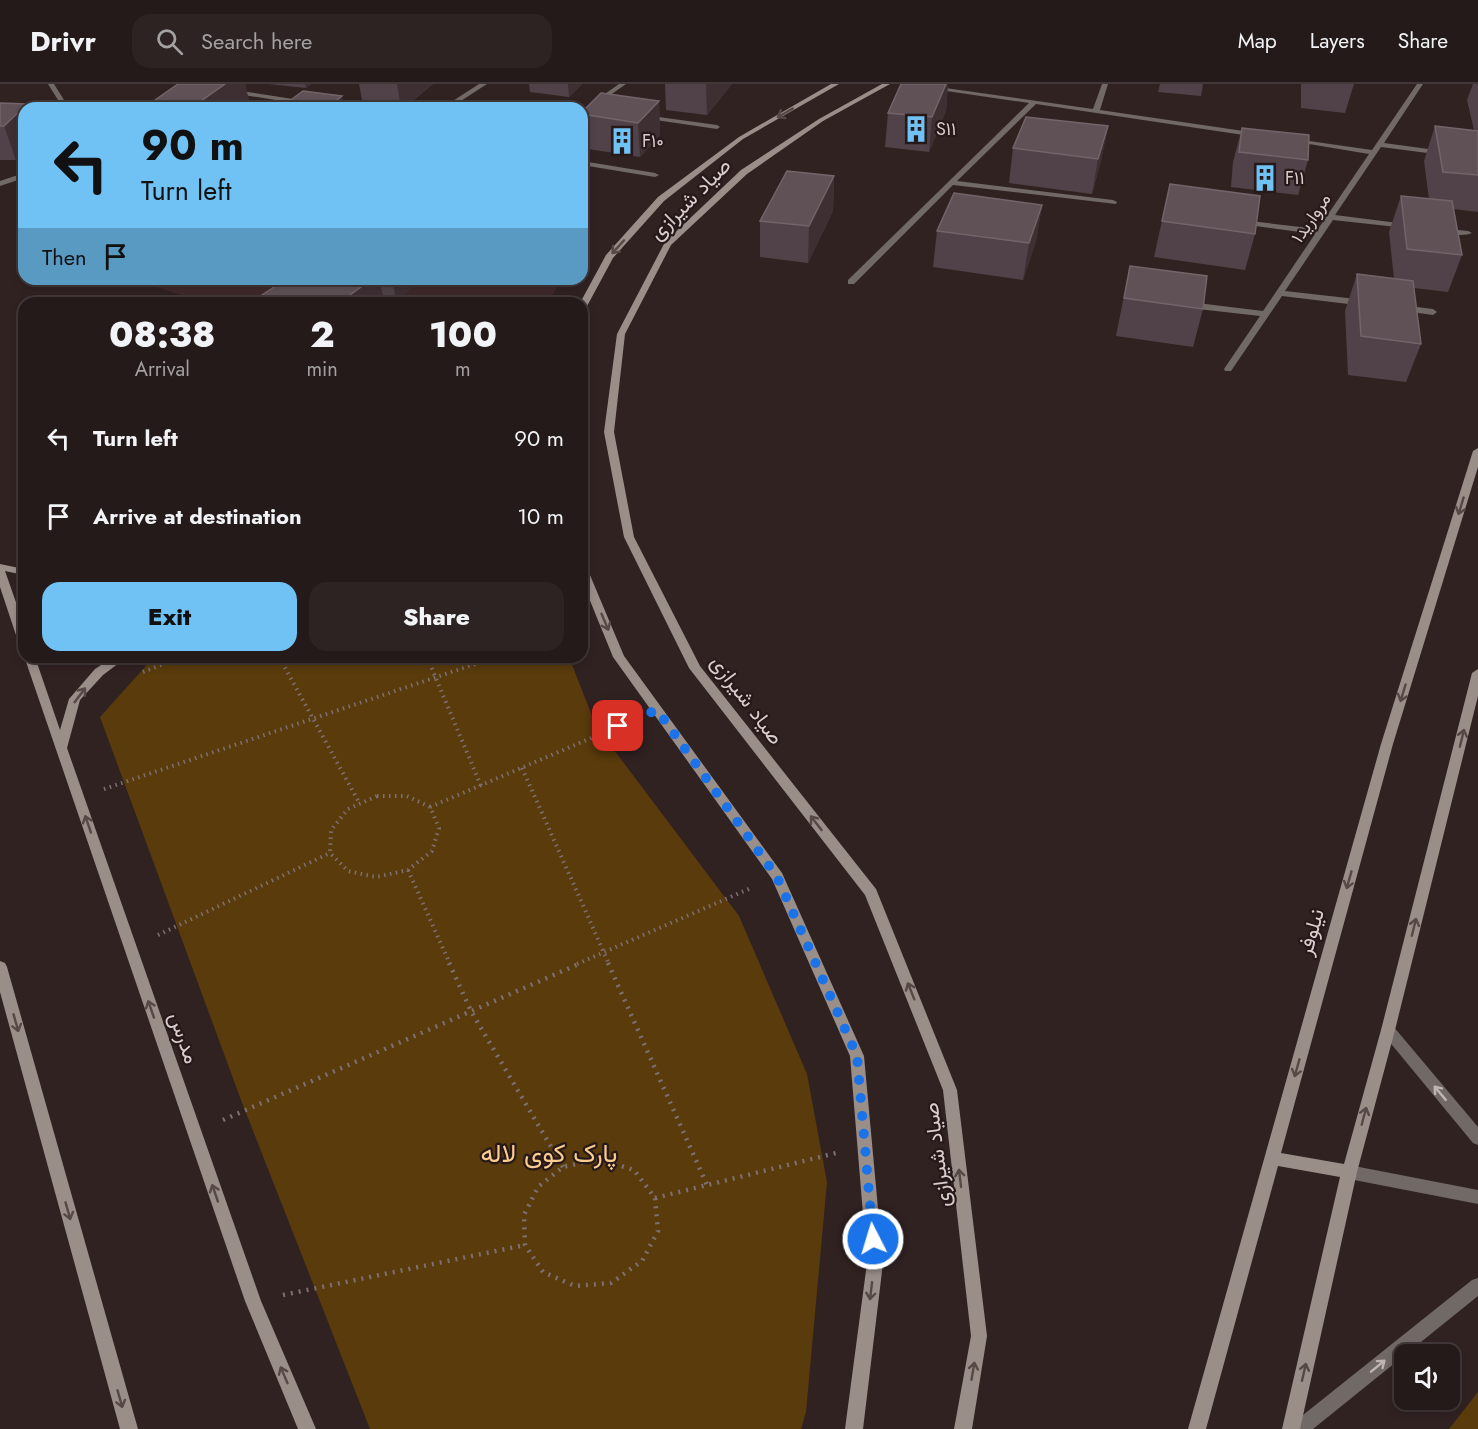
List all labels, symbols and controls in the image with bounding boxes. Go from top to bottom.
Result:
search box [132,14,552,68]
text: Drivr [30,21,96,62]
icon: search [153,25,186,58]
text: Search here [201,25,312,57]
text: Map [1238,26,1277,56]
text: Layers [1310,26,1365,56]
text: Share [1398,26,1448,56]
one-way arrow [777,107,794,119]
building icon: S۱۱ [901,114,931,144]
text: 90 m [141,115,244,176]
place label: S۱۱ [936,116,956,142]
icon: left [42,126,120,204]
building icon: F۱۰ [607,126,637,156]
place label: F۱۰ [642,128,664,154]
street label: صیاد شیرازی [642,151,738,247]
building icon: F۱۱ [1250,163,1280,193]
place label: F۱۱ [1285,165,1304,191]
text: Turn left [141,171,231,210]
street label: مروارید۱ [1285,188,1337,248]
one-way arrow [611,239,625,254]
icon: arrive [99,240,132,273]
text: Then [42,241,87,273]
text: 08:38 [109,308,215,360]
text: 2 [310,308,334,360]
text: 100 [429,308,497,360]
text: Arrival [135,355,190,384]
text: min [307,355,338,384]
text: m [455,355,471,384]
icon: left [42,422,75,455]
text: Turn left [93,422,178,454]
text: 90 m [514,422,564,454]
one-way arrow [1455,497,1466,516]
icon: arrive [42,500,75,533]
text: Arrive at destination [93,500,302,532]
text: 10 m [517,500,564,532]
button: Exit [42,582,297,651]
button: Share [309,582,564,651]
one-way arrow [600,612,611,631]
street label: صیاد شیرازی [703,649,791,751]
one-way arrow [1397,683,1408,702]
one-way arrow [74,687,86,703]
pin [592,700,643,751]
icon: arrive [601,709,634,742]
one-way arrow [1456,729,1468,748]
one-way arrow [810,815,823,831]
one-way arrow [81,816,92,834]
one-way arrow [1343,870,1354,889]
street label: نیلوفر [1290,905,1332,960]
one-way arrow [1409,918,1420,937]
one-way arrow [904,983,915,1001]
one-way arrow [145,1000,156,1019]
street label: مدرس [161,1008,207,1068]
one-way arrow [11,1014,22,1033]
one-way arrow [1291,1058,1302,1077]
one-way arrow [1434,1085,1447,1101]
street label: صیاد شیرازی [916,1101,958,1209]
one-way arrow [1359,1107,1370,1126]
park label: پارک کوی لاله [481,1134,617,1172]
one-way arrow [955,1169,966,1188]
one-way arrow [209,1184,220,1203]
one-way arrow [63,1201,74,1220]
position arrow [841,1207,905,1271]
one-way arrow [866,1281,877,1301]
map controls [1394,1344,1460,1410]
button: sound [1394,1344,1460,1410]
one-way arrow [1370,1360,1386,1373]
one-way arrow [968,1362,979,1382]
one-way arrow [1298,1363,1310,1382]
one-way arrow [278,1367,290,1385]
one-way arrow [115,1389,127,1408]

